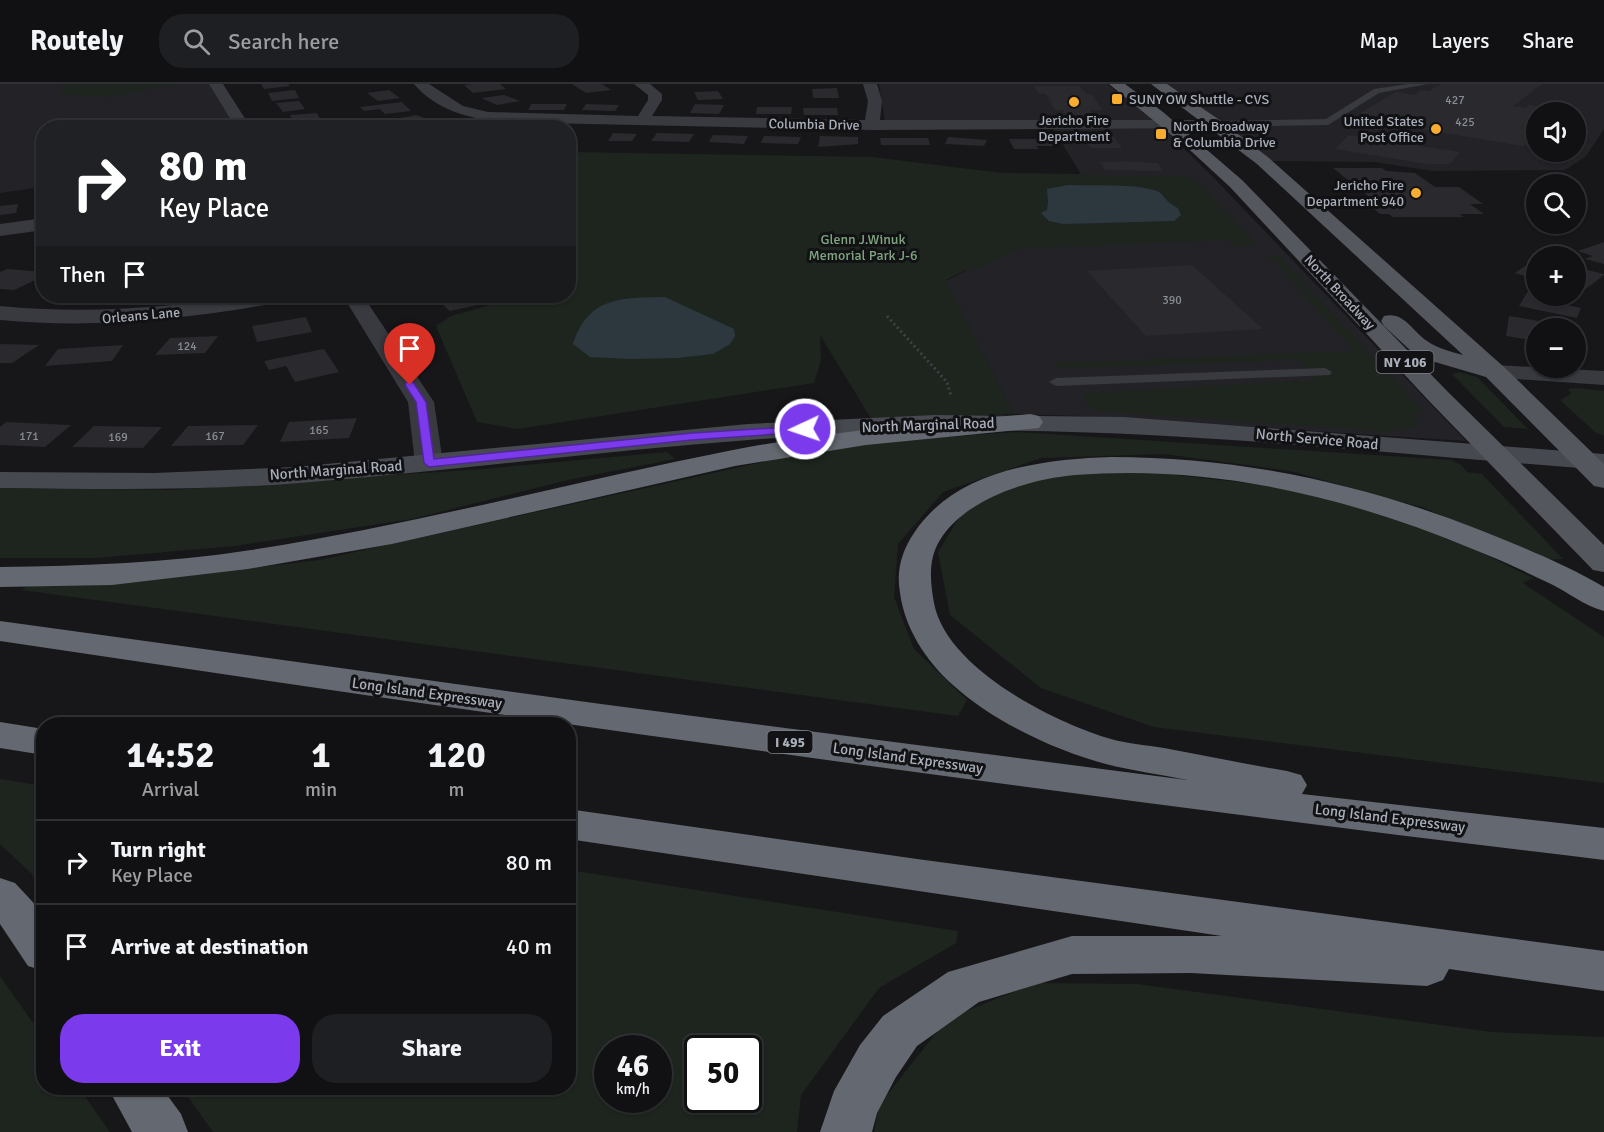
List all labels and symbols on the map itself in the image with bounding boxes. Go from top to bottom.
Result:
place label: SUNY OW Shuttle - CVS [1129,91,1269,108]
marker: SUNY OW Shuttle - CVS [1110,92,1124,106]
house number: 427 [1445,93,1465,108]
marker: Jericho Fire Department [1067,95,1081,109]
place label: Jericho Fire Department [1038,112,1110,145]
place label: United States Post Office [1343,113,1424,146]
street label: Columbia Drive [768,115,860,134]
house number: 425 [1455,115,1475,130]
place label: North Broadway & Columbia Drive [1173,118,1276,151]
marker: United States Post Office [1429,122,1443,136]
marker: North Broadway & Columbia Drive [1154,127,1168,141]
place label: Jericho Fire Department 940 [1307,177,1404,210]
marker: Jericho Fire Department 940 [1409,186,1423,200]
park label: Glenn J.Winuk Memorial Park J-6 [809,231,917,264]
street label: North Broadway [1301,251,1379,334]
house number: 390 [1162,293,1182,308]
street label: Orleans Lane [101,304,181,327]
pin [384,323,435,385]
house number: 124 [177,339,197,354]
road number: NY 106 [1376,351,1434,373]
position arrow [773,397,837,461]
street label: North Marginal Road [861,414,995,436]
house number: 165 [309,423,329,438]
street label: North Service Road [1255,425,1379,453]
house number: 171 [19,429,39,444]
house number: 167 [205,429,225,444]
house number: 169 [108,430,128,445]
street label: North Marginal Road [269,456,403,484]
street label: Long Island Expressway [351,674,503,712]
road number: I 495 [768,731,812,753]
street label: Long Island Expressway [832,739,984,777]
street label: Long Island Expressway [1314,800,1466,836]
speed limit sign: 50 [684,1035,762,1113]

